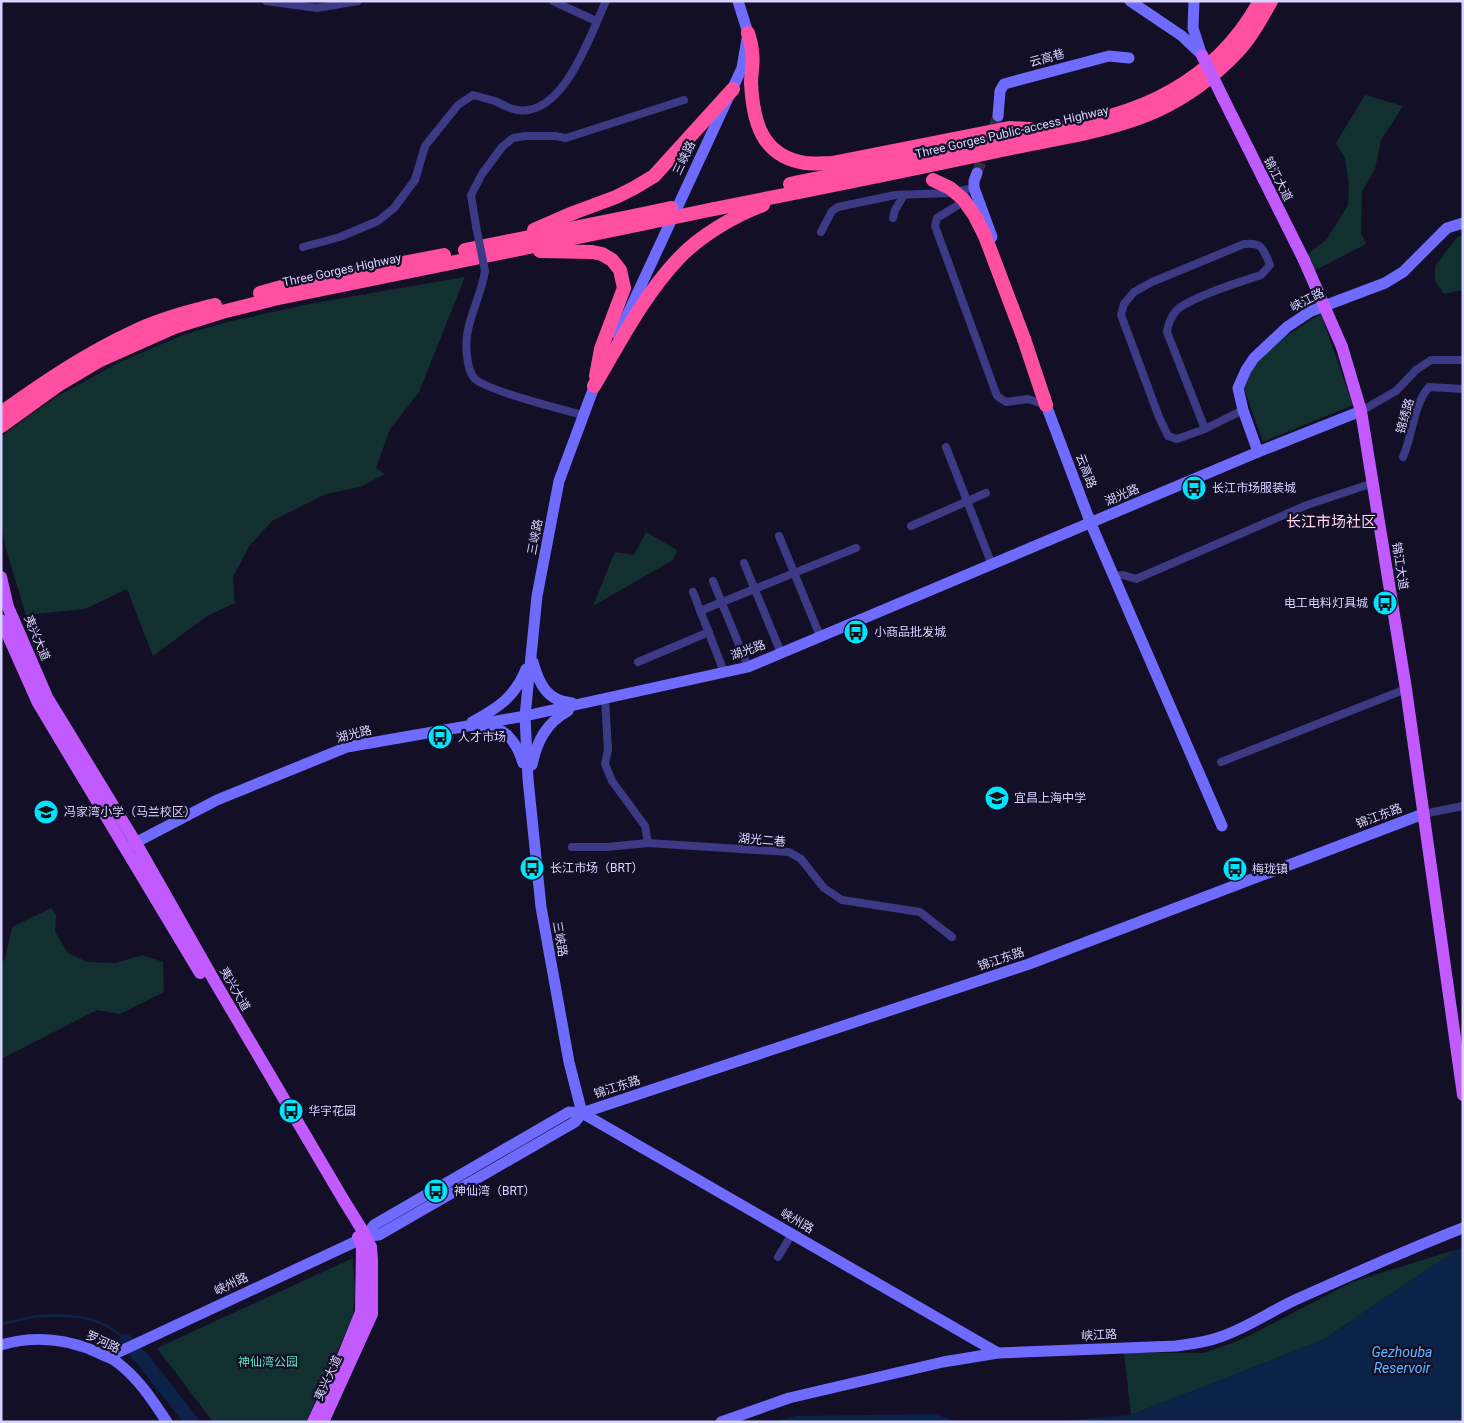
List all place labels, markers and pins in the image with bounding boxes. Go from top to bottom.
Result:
bus stop icon: 长江市场服装城 [1181,475,1207,501]
place label: 长江市场服装城 [1212,481,1296,495]
bus stop icon: 电工电料灯具城 [1372,590,1398,616]
place label: 电工电料灯具城 [1284,596,1368,610]
bus stop icon: 小商品批发城 [843,619,869,645]
place label: 小商品批发城 [874,625,946,639]
bus stop icon: 人才市场 [427,724,453,750]
place label: 人才市场 [458,730,506,744]
school or university icon: 宜昌上海中学 [984,785,1010,811]
place label: 宜昌上海中学 [1014,791,1086,805]
school or university icon: 冯家湾小学（马兰校区） [33,799,59,825]
place label: 冯家湾小学（马兰校区） [64,805,196,819]
bus stop icon: 长江市场（BRT） [519,855,545,881]
bus stop icon: 梅珑镇 [1222,856,1248,882]
place label: 长江市场（BRT） [550,861,644,875]
place label: 梅珑镇 [1252,862,1288,876]
bus stop icon: 华宇花园 [278,1098,304,1124]
place label: 华宇花园 [308,1104,356,1118]
bus stop icon: 神仙湾（BRT） [423,1178,449,1204]
place label: 神仙湾（BRT） [454,1184,536,1198]

